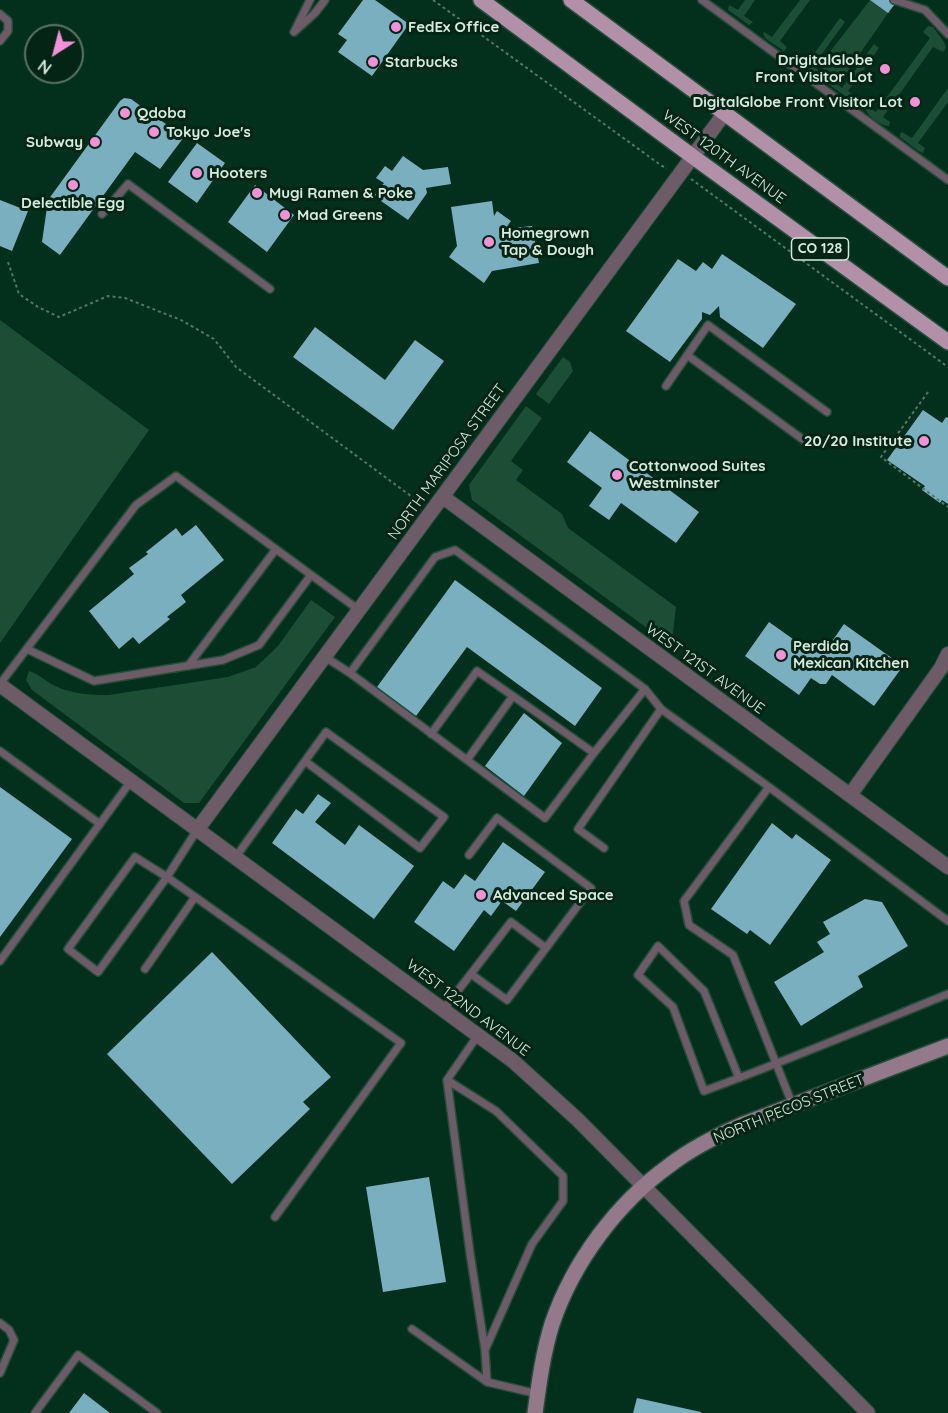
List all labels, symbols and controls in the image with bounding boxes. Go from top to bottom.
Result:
place label: FedEx Office [408,18,499,36]
marker: FedEx Office [389,20,403,34]
north arrow [24,24,84,84]
place label: DrigitalGlobe Front Visitor Lot [755,51,873,86]
place label: Starbucks [385,53,458,71]
text: N [34,55,55,78]
marker: Starbucks [366,55,380,69]
marker: DrigitalGlobe Front Visitor Lot [878,62,892,76]
place label: DigitalGlobe Front Visitor Lot [693,93,903,111]
marker: DigitalGlobe Front Visitor Lot [908,95,922,109]
place label: Qdoba [137,104,186,122]
marker: Qdoba [118,106,132,120]
street label: WEST 120TH AVENUE [659,106,789,208]
place label: Tokyo Joe's [166,123,251,141]
marker: Tokyo Joe's [147,125,161,139]
place label: Subway [26,133,83,151]
marker: Subway [88,135,102,149]
place label: Hooters [209,164,267,182]
marker: Hooters [190,166,204,180]
marker: Delectible Egg [66,178,80,192]
place label: Mugi Ramen & Poke [269,184,413,202]
marker: Mugi Ramen & Poke [250,186,264,200]
place label: Delectible Egg [21,194,125,212]
place label: Mad Greens [297,206,383,224]
marker: Mad Greens [278,208,292,222]
place label: Homegrown Tap & Dough [501,224,594,259]
marker: Homegrown Tap & Dough [482,235,496,249]
road number: CO 128 [792,238,848,260]
street label: NORTH MARIPOSA STREET [384,381,510,543]
place label: 20/20 Institute [804,432,912,450]
marker: 20/20 Institute [917,434,931,448]
place label: Cottonwood Suites Westminster [629,457,766,492]
marker: Cottonwood Suites Westminster [610,468,624,482]
street label: WEST 121ST AVENUE [642,620,768,718]
place label: Perdida Mexican Kitchen [793,637,909,672]
marker: Perdida Mexican Kitchen [774,648,788,662]
place label: Advanced Space [493,886,613,904]
marker: Advanced Space [474,888,488,902]
street label: WEST 122ND AVENUE [403,956,533,1060]
street label: NORTH PECOS STREET [711,1070,867,1148]

